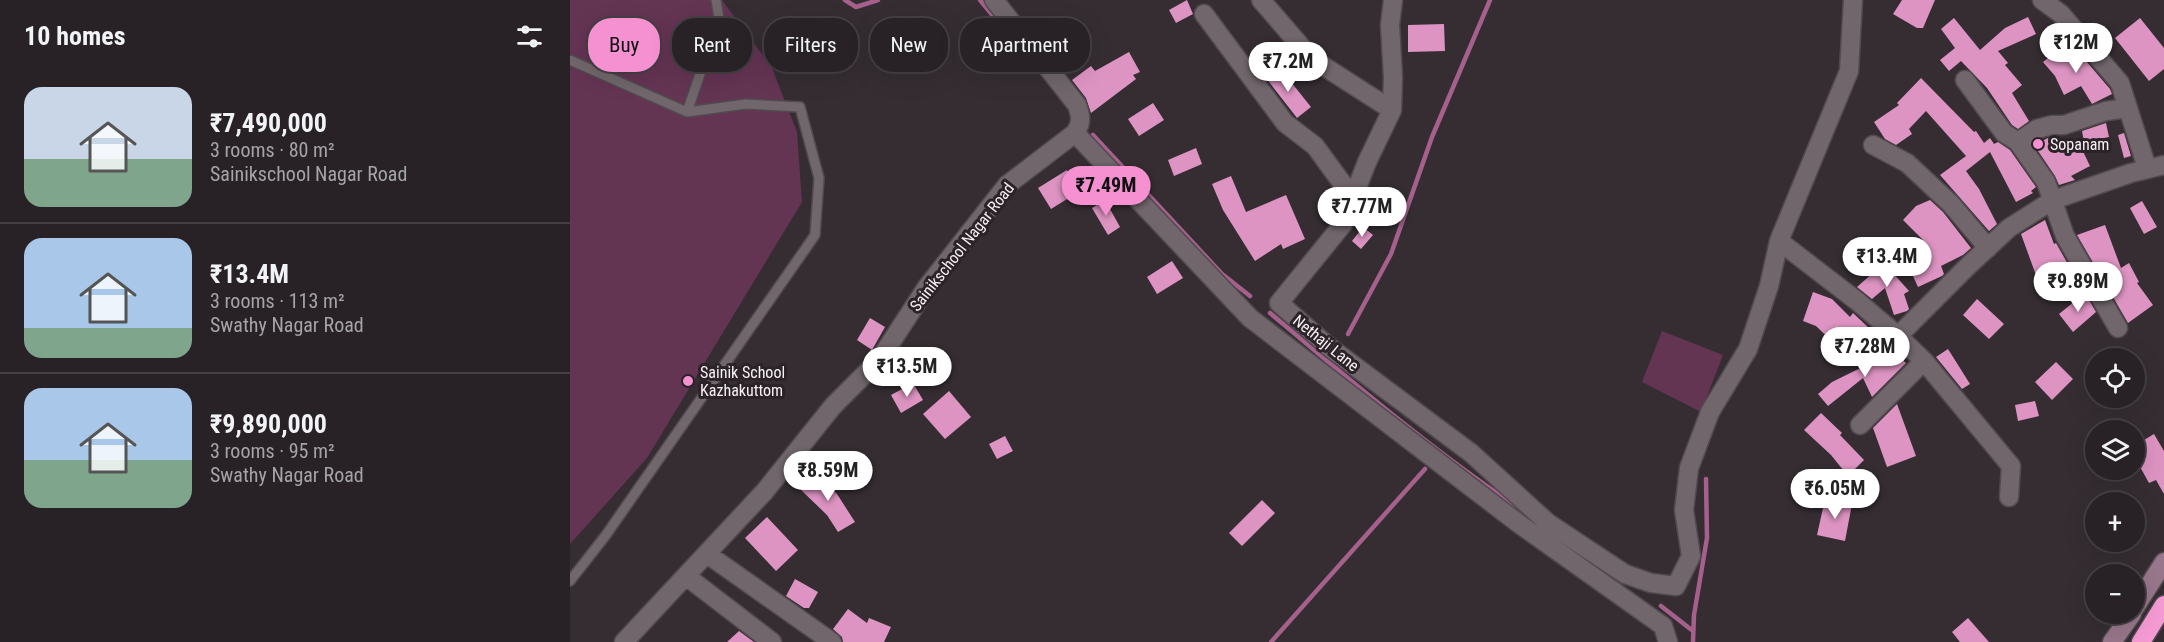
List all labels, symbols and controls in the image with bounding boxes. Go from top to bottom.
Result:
chip: Buy [588,18,660,72]
chip: Rent [672,18,752,72]
chip: Filters [764,18,858,72]
chip: New [870,18,948,72]
chip: Apartment [960,18,1090,72]
icon: filters [513,20,546,53]
text: 10 homes [24,21,126,51]
pin: ₹12M [2040,23,2112,74]
text: ₹12M [2054,30,2098,54]
pin: ₹7.2M [1246,42,1330,93]
text: ₹7.2M [1263,49,1313,73]
text: ₹7,490,000 [210,108,327,138]
icon: home [72,111,144,183]
place label: Sopanam [2050,135,2109,154]
marker: Sopanam [2031,137,2045,151]
text: 3 rooms · 80 m² [210,138,335,162]
text: Sainikschool Nagar Road [210,162,407,186]
pin: ₹7.49M [1057,166,1155,217]
text: ₹7.49M [1076,173,1136,197]
street label: Sainikschool Nagar Road [906,179,1018,315]
pin: ₹7.77M [1313,187,1411,238]
text: ₹7.77M [1332,194,1392,218]
pin: ₹13.4M [1838,237,1936,288]
text: ₹13.4M [1857,244,1917,268]
text: ₹13.4M [210,259,289,289]
icon: home [72,262,144,334]
pin: ₹9.89M [2029,262,2127,313]
text: ₹9.89M [2048,269,2108,293]
text: 3 rooms · 113 m² [210,289,345,313]
street label: Nethaji Lane [1289,311,1363,375]
text: Swathy Nagar Road [210,313,364,337]
pin: ₹7.28M [1816,327,1914,378]
text: ₹7.28M [1835,334,1895,358]
pin: ₹13.5M [858,347,956,398]
map controls [2085,348,2145,624]
button: locate [2085,348,2145,408]
text: ₹13.5M [877,354,937,378]
place label: Sainik School Kazhakuttom [700,363,785,400]
marker: Sainik School Kazhakuttom [681,374,695,388]
text: ₹9,890,000 [210,409,327,439]
icon: home [72,412,144,484]
button: layers [2085,420,2145,480]
text: 3 rooms · 95 m² [210,439,335,463]
pin: ₹8.59M [779,451,877,502]
text: ₹8.59M [798,458,858,482]
text: Swathy Nagar Road [210,463,364,487]
pin: ₹6.05M [1786,469,1884,520]
text: ₹6.05M [1805,476,1865,500]
button: + [2085,492,2145,552]
button: − [2085,564,2145,624]

